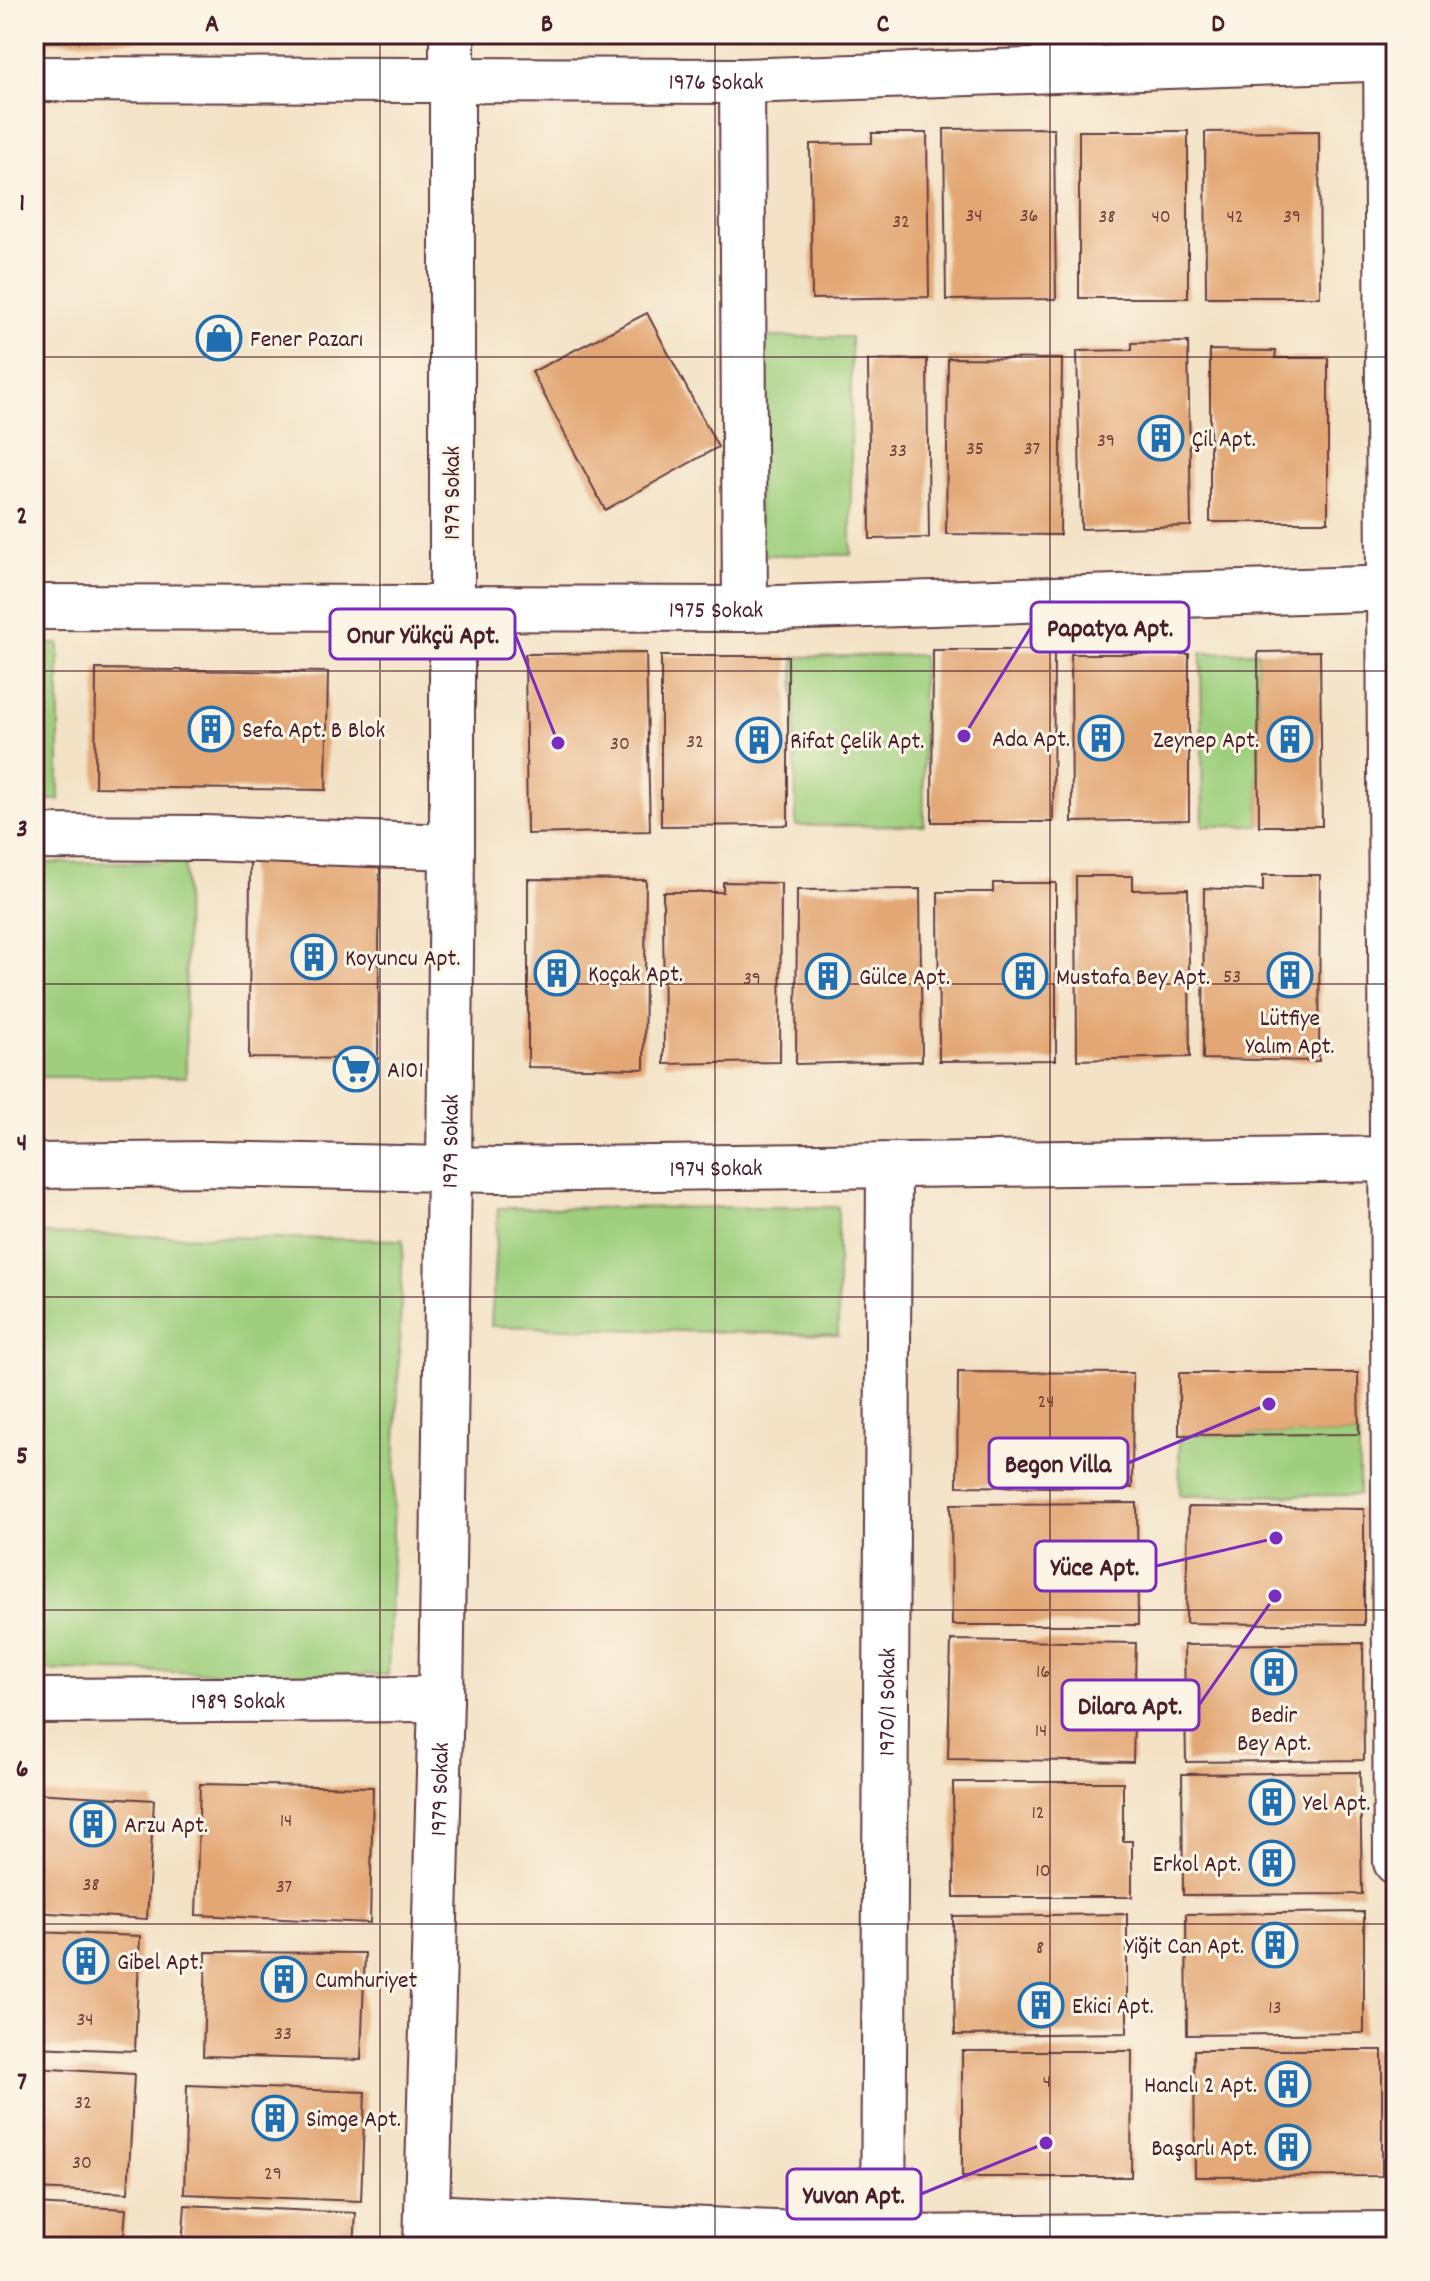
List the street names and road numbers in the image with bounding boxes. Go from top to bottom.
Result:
street label: 1976 Sokak [668,66,764,101]
street label: 1979 Sokak [437,446,471,540]
street label: 1975 Sokak [669,594,764,629]
street label: 1979 Sokak [435,1094,470,1189]
street label: 1974 Sokak [669,1153,763,1188]
street label: 1970/1 Sokak [872,1648,906,1756]
street label: 1989 Sokak [191,1686,285,1720]
street label: 1979 Sokak [423,1742,460,1837]

